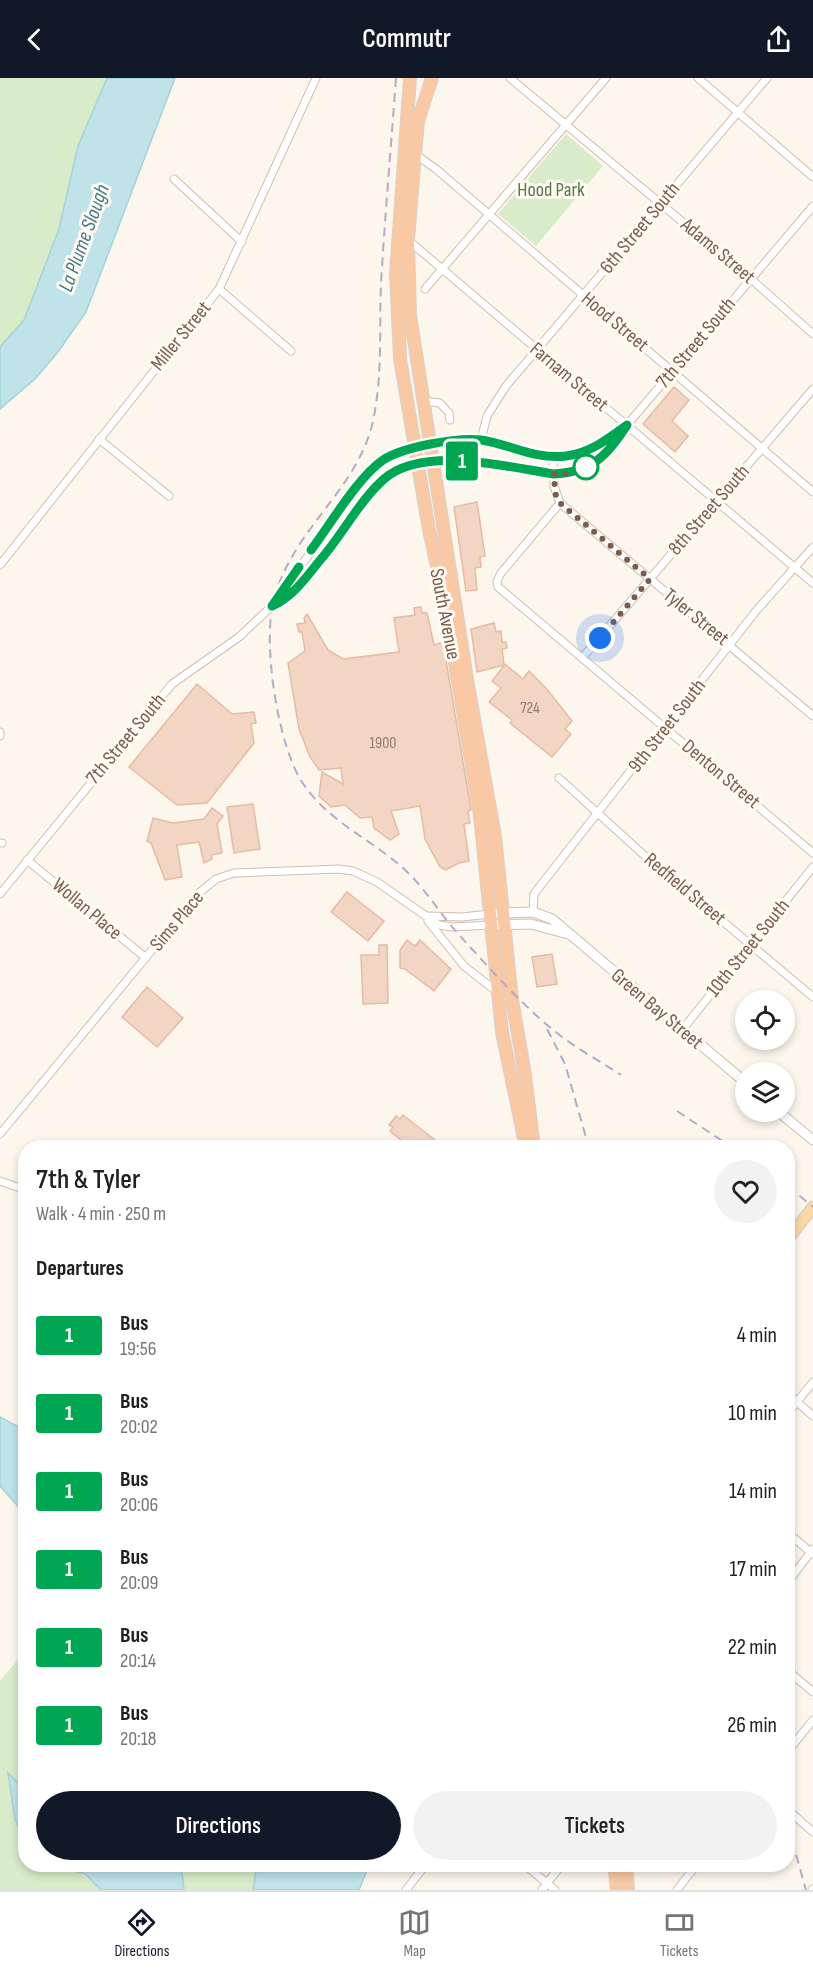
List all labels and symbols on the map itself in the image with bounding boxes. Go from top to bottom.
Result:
street label: 6th Street South [595,177,685,279]
park label: Hood Park [517,178,585,202]
water label: La Plume Slough [53,181,115,295]
street label: Adams Street [675,212,760,289]
street label: Hood Street [576,287,654,357]
street label: 7th Street South [651,293,741,393]
street label: Miller Street [146,297,216,375]
street label: Farnam Street [525,337,613,417]
line badge: 1 [442,442,482,481]
unlabelled marker [573,454,599,480]
street label: 8th Street South [663,460,755,560]
street label: South Avenue [424,567,466,661]
street label: Tyler Street [658,583,734,651]
your location [585,623,615,653]
street label: 9th Street South [623,674,711,778]
street label: 7th Street South [81,689,171,789]
house number: 724 [520,699,540,718]
house number: 1900 [370,734,396,753]
street label: Denton Street [677,734,765,814]
street label: Redfield Street [639,848,731,930]
street label: Wollan Place [47,873,127,945]
street label: Sims Place [145,886,209,956]
street label: 10th Street South [701,894,795,1002]
street label: Green Bay Street [606,964,708,1054]

